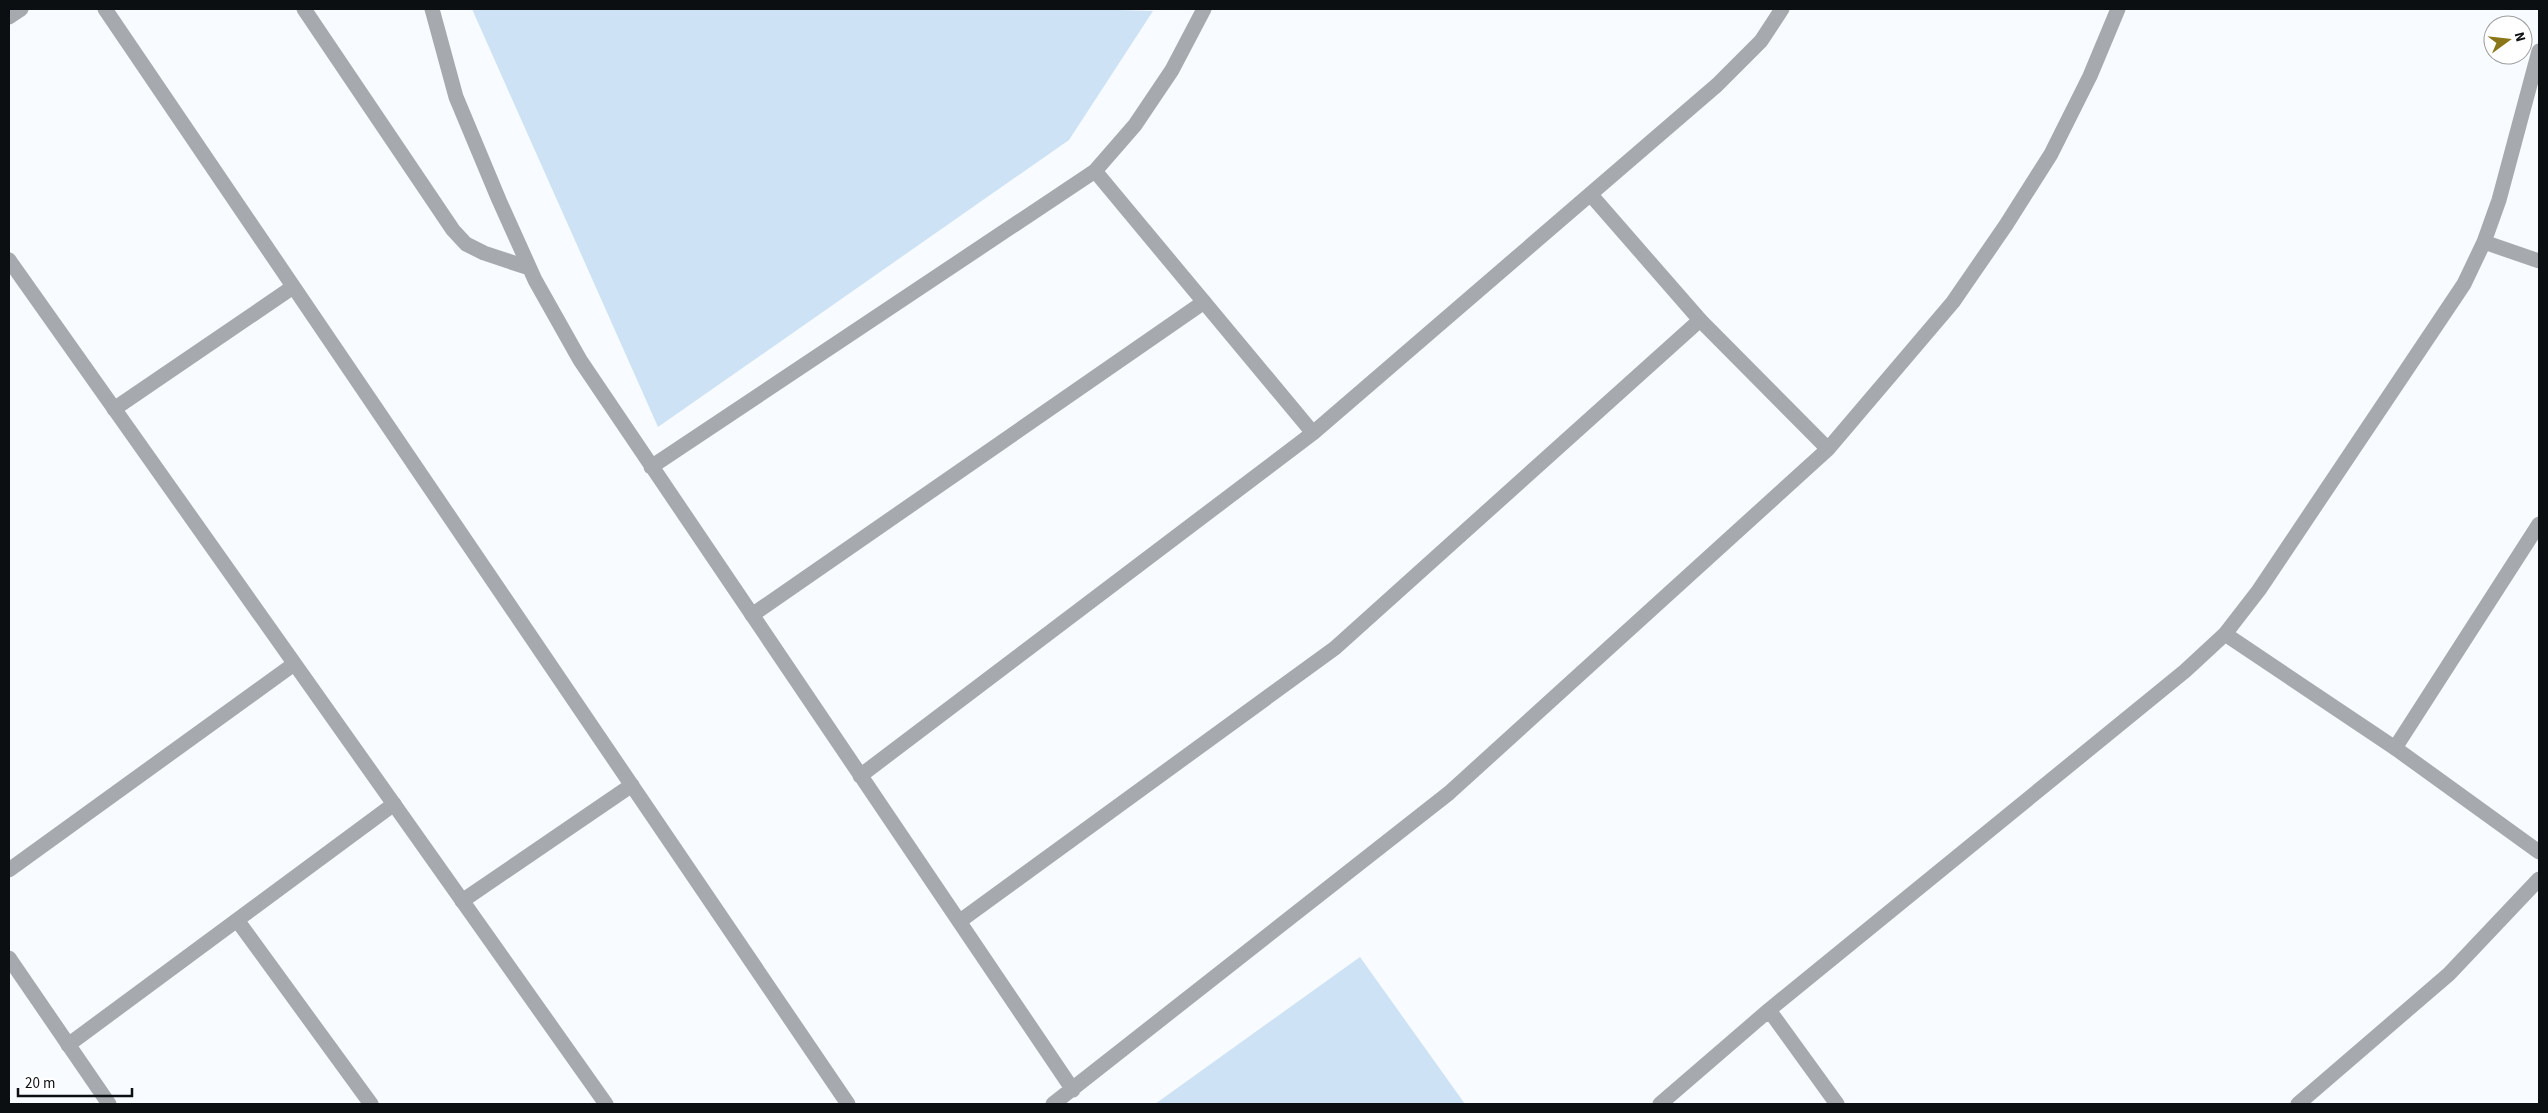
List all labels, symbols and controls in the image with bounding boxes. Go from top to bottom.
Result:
north arrow [2483,15,2533,65]
text: N [2509,30,2530,44]
scale bar [18,1066,131,1098]
text: 20 m [25,1073,55,1094]

